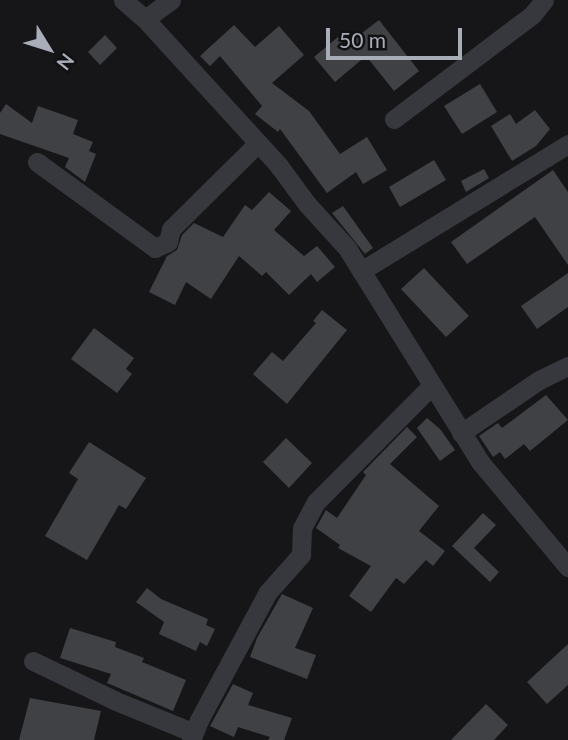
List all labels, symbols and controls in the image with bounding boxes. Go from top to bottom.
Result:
north arrow [14,14,84,84]
scale bar [330,14,466,58]
text: 50 m [339,27,386,52]
text: N [52,49,80,75]

